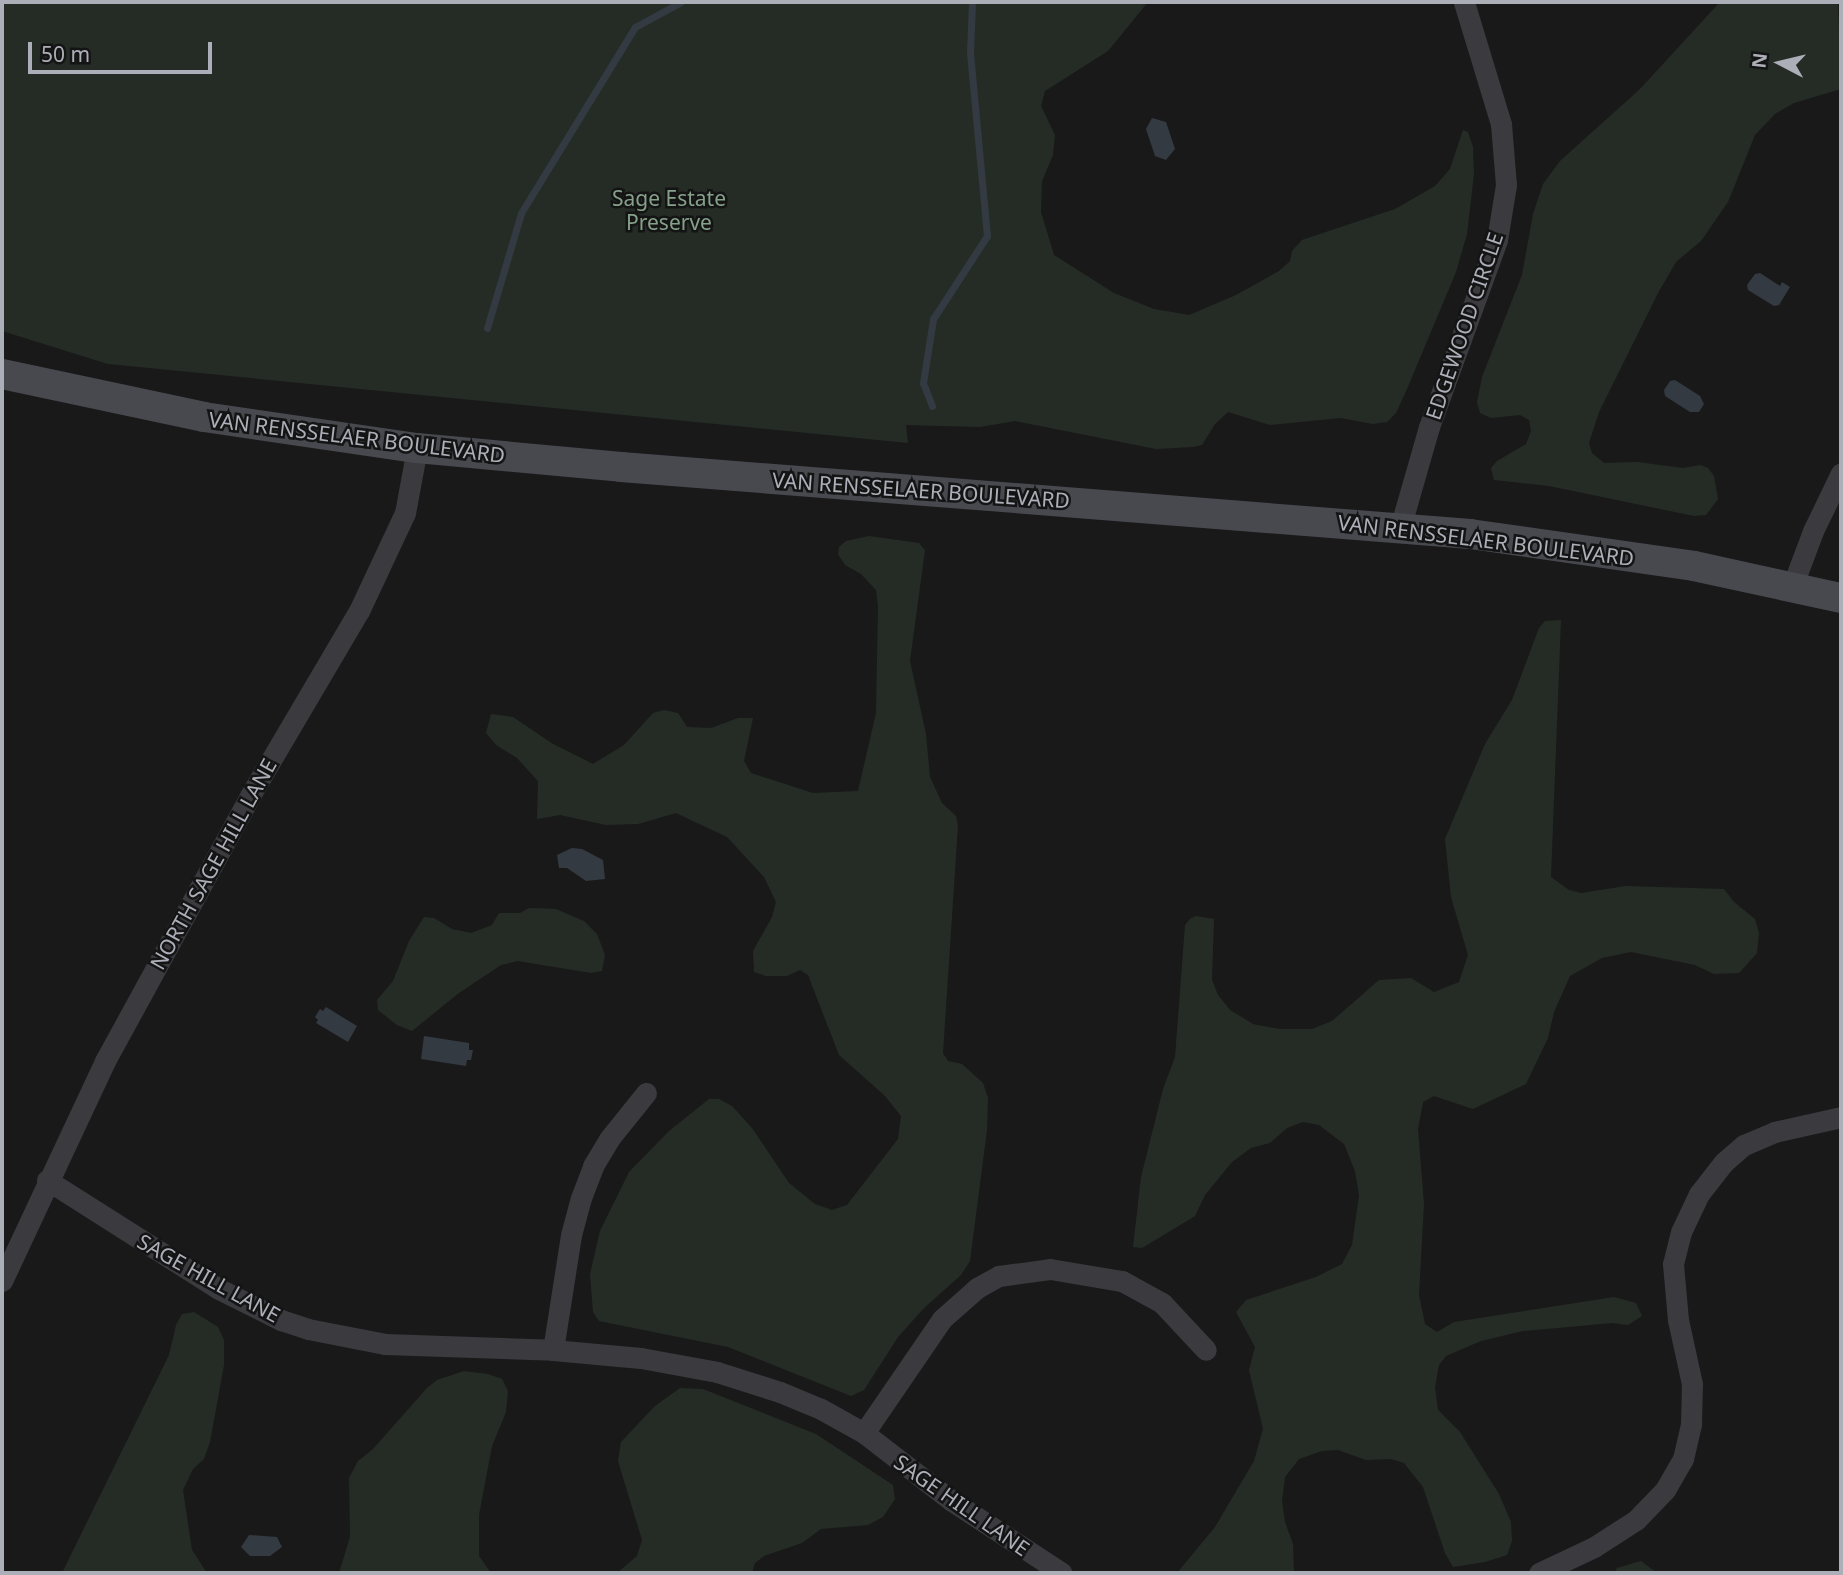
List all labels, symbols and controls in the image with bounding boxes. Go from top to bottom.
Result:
scale bar [32,28,215,72]
north arrow [1745,28,1815,98]
text: 50 m [41,40,90,68]
text: N [1745,51,1773,70]
park label: Sage Estate Preserve [612,185,726,235]
street label: EDGEWOOD CIRCLE [1420,229,1508,423]
street label: VAN RENSSELAER BOULEVARD [207,406,507,468]
street label: VAN RENSSELAER BOULEVARD [771,467,1071,513]
street label: VAN RENSSELAER BOULEVARD [1336,509,1636,571]
street label: NORTH SAGE HILL LANE [144,754,282,974]
street label: SAGE HILL LANE [133,1228,285,1328]
street label: SAGE HILL LANE [890,1449,1034,1561]

